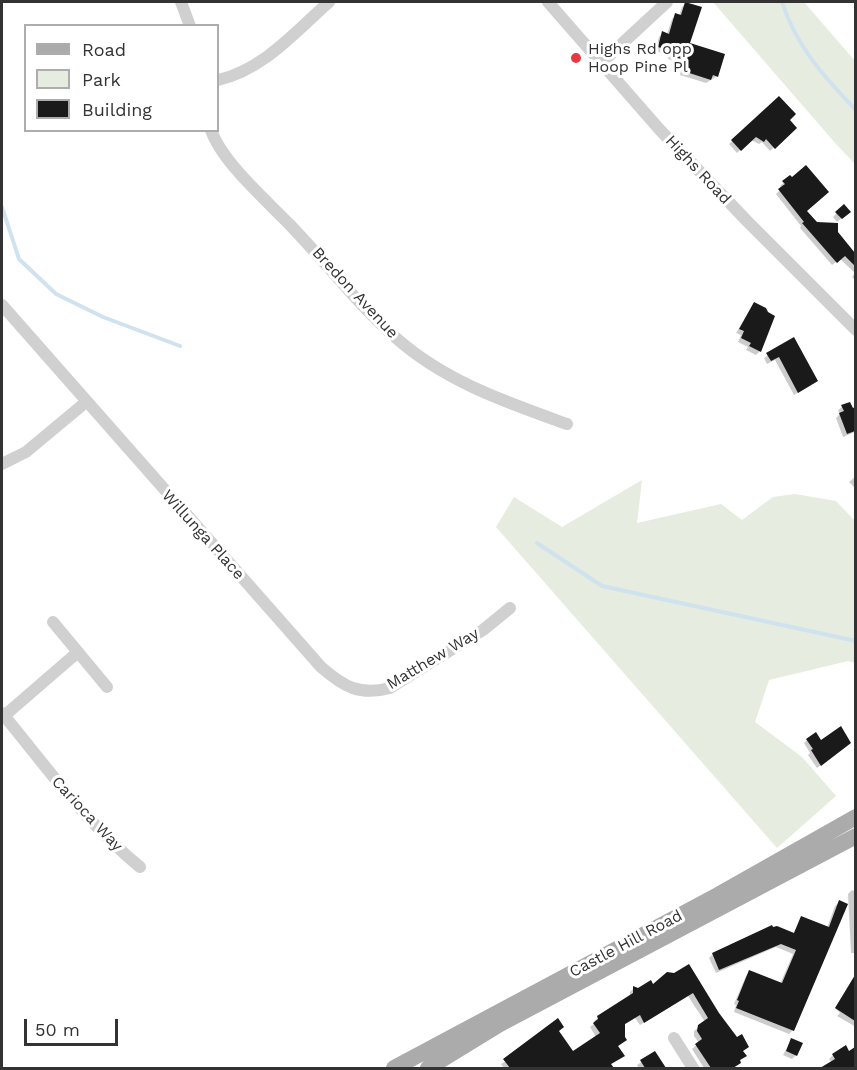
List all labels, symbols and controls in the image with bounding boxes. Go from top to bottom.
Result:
legend [24,24,219,132]
text: Road [82,39,126,60]
place label: Highs Rd opp Hoop Pine Pl [588,39,692,77]
marker: Highs Rd opp Hoop Pine Pl [569,51,583,65]
text: Park [82,69,121,90]
text: Building [82,99,152,120]
street label: Highs Road [661,132,735,208]
street label: Bredon Avenue [308,243,402,343]
street label: Willunga Place [158,486,248,584]
street label: Matthew Way [383,624,483,694]
street label: Carioca Way [47,773,127,855]
street label: Castle Hill Road [566,906,686,982]
scale bar [27,1007,122,1045]
text: 50 m [35,1019,80,1040]

